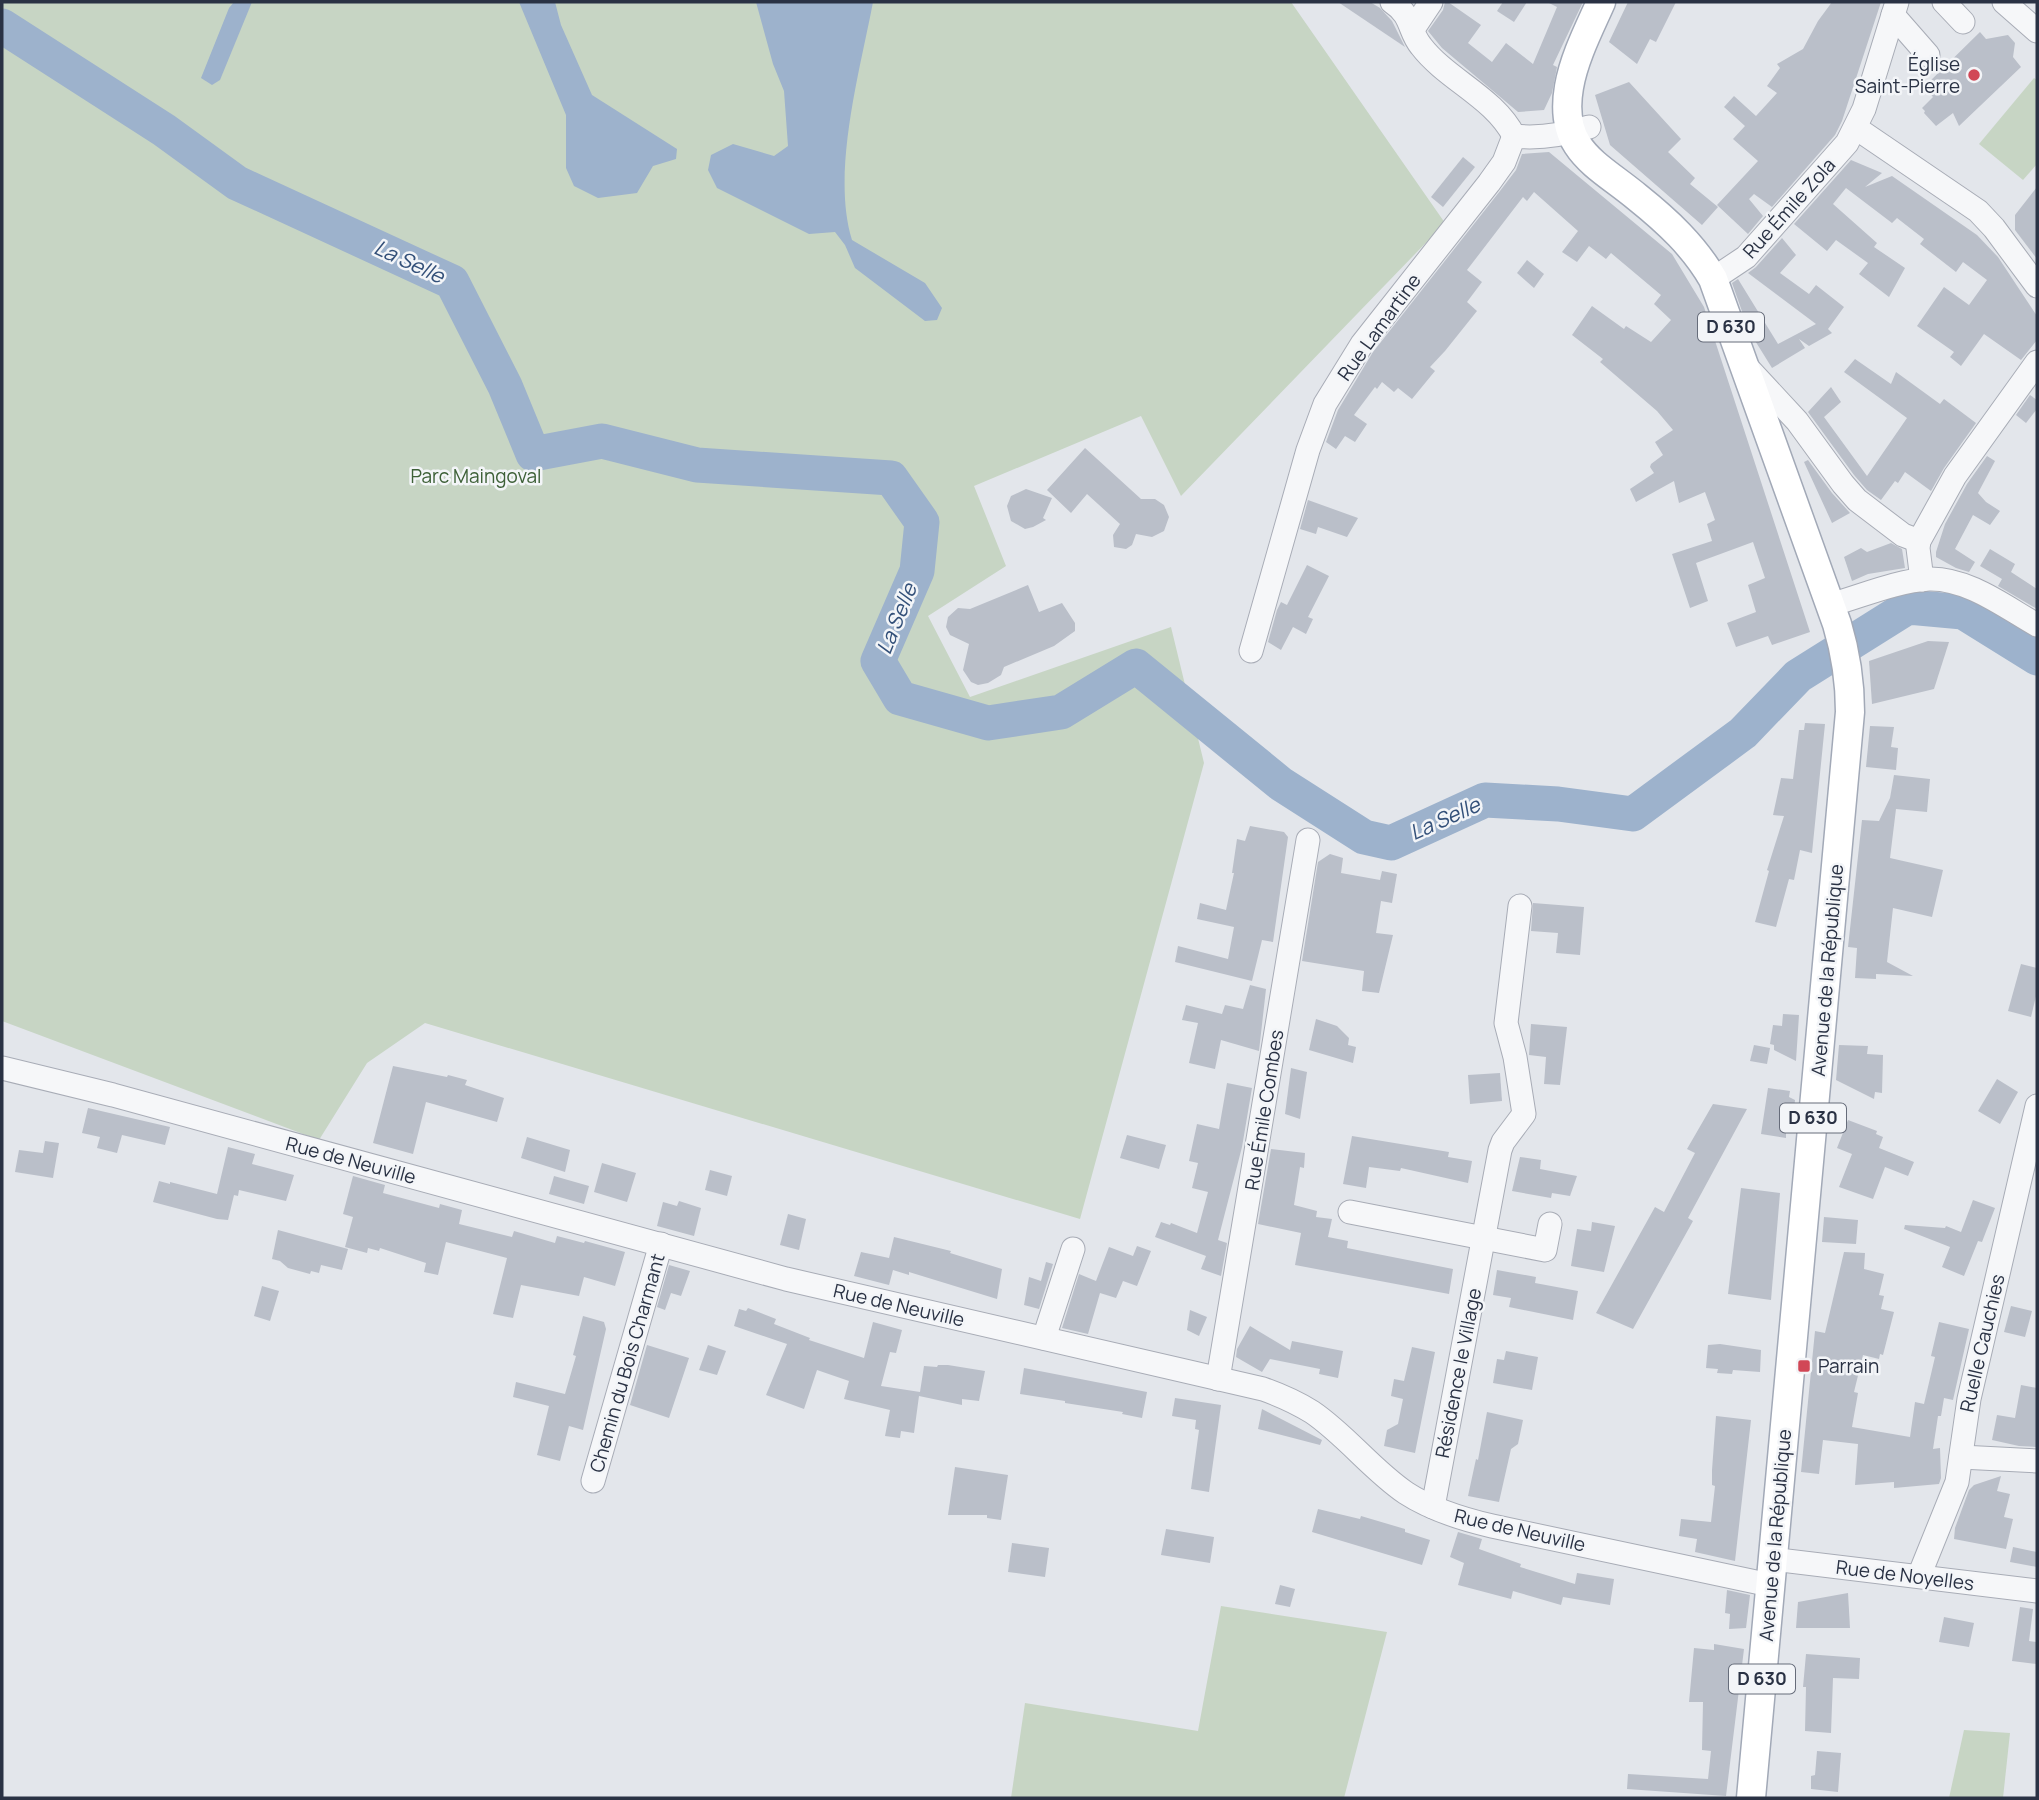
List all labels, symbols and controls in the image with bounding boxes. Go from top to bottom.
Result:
place label: Église Saint-Pierre [1855,51,1960,99]
marker: Église Saint-Pierre [1966,67,1982,83]
street label: Rue Émile Zola [1737,152,1841,264]
water label: La Selle [370,233,450,290]
street label: Rue Lamartine [1331,268,1427,386]
road number: D 630 [1698,312,1764,342]
park label: Parc Maingoval [411,463,542,489]
water label: La Selle [869,578,924,658]
water label: La Selle [1405,790,1486,846]
street label: Avenue de la République [1805,863,1849,1077]
street label: Rue Émile Combes [1238,1028,1290,1192]
road number: D 630 [1780,1104,1846,1133]
street label: Rue de Neuville [283,1130,419,1190]
street label: Chemin du Bois Charmant [583,1250,671,1476]
street label: Ruelle Cauchies [1953,1271,2011,1415]
street label: Rue de Neuville [831,1277,967,1333]
street label: Résidence le Village [1429,1286,1487,1460]
place label: Parrain [1818,1353,1879,1379]
marker: Parrain [1796,1358,1812,1374]
street label: Avenue de la République [1753,1428,1797,1642]
street label: Rue de Neuville [1452,1502,1588,1558]
street label: Rue de Noyelles [1834,1554,1976,1596]
road number: D 630 [1729,1664,1795,1694]

